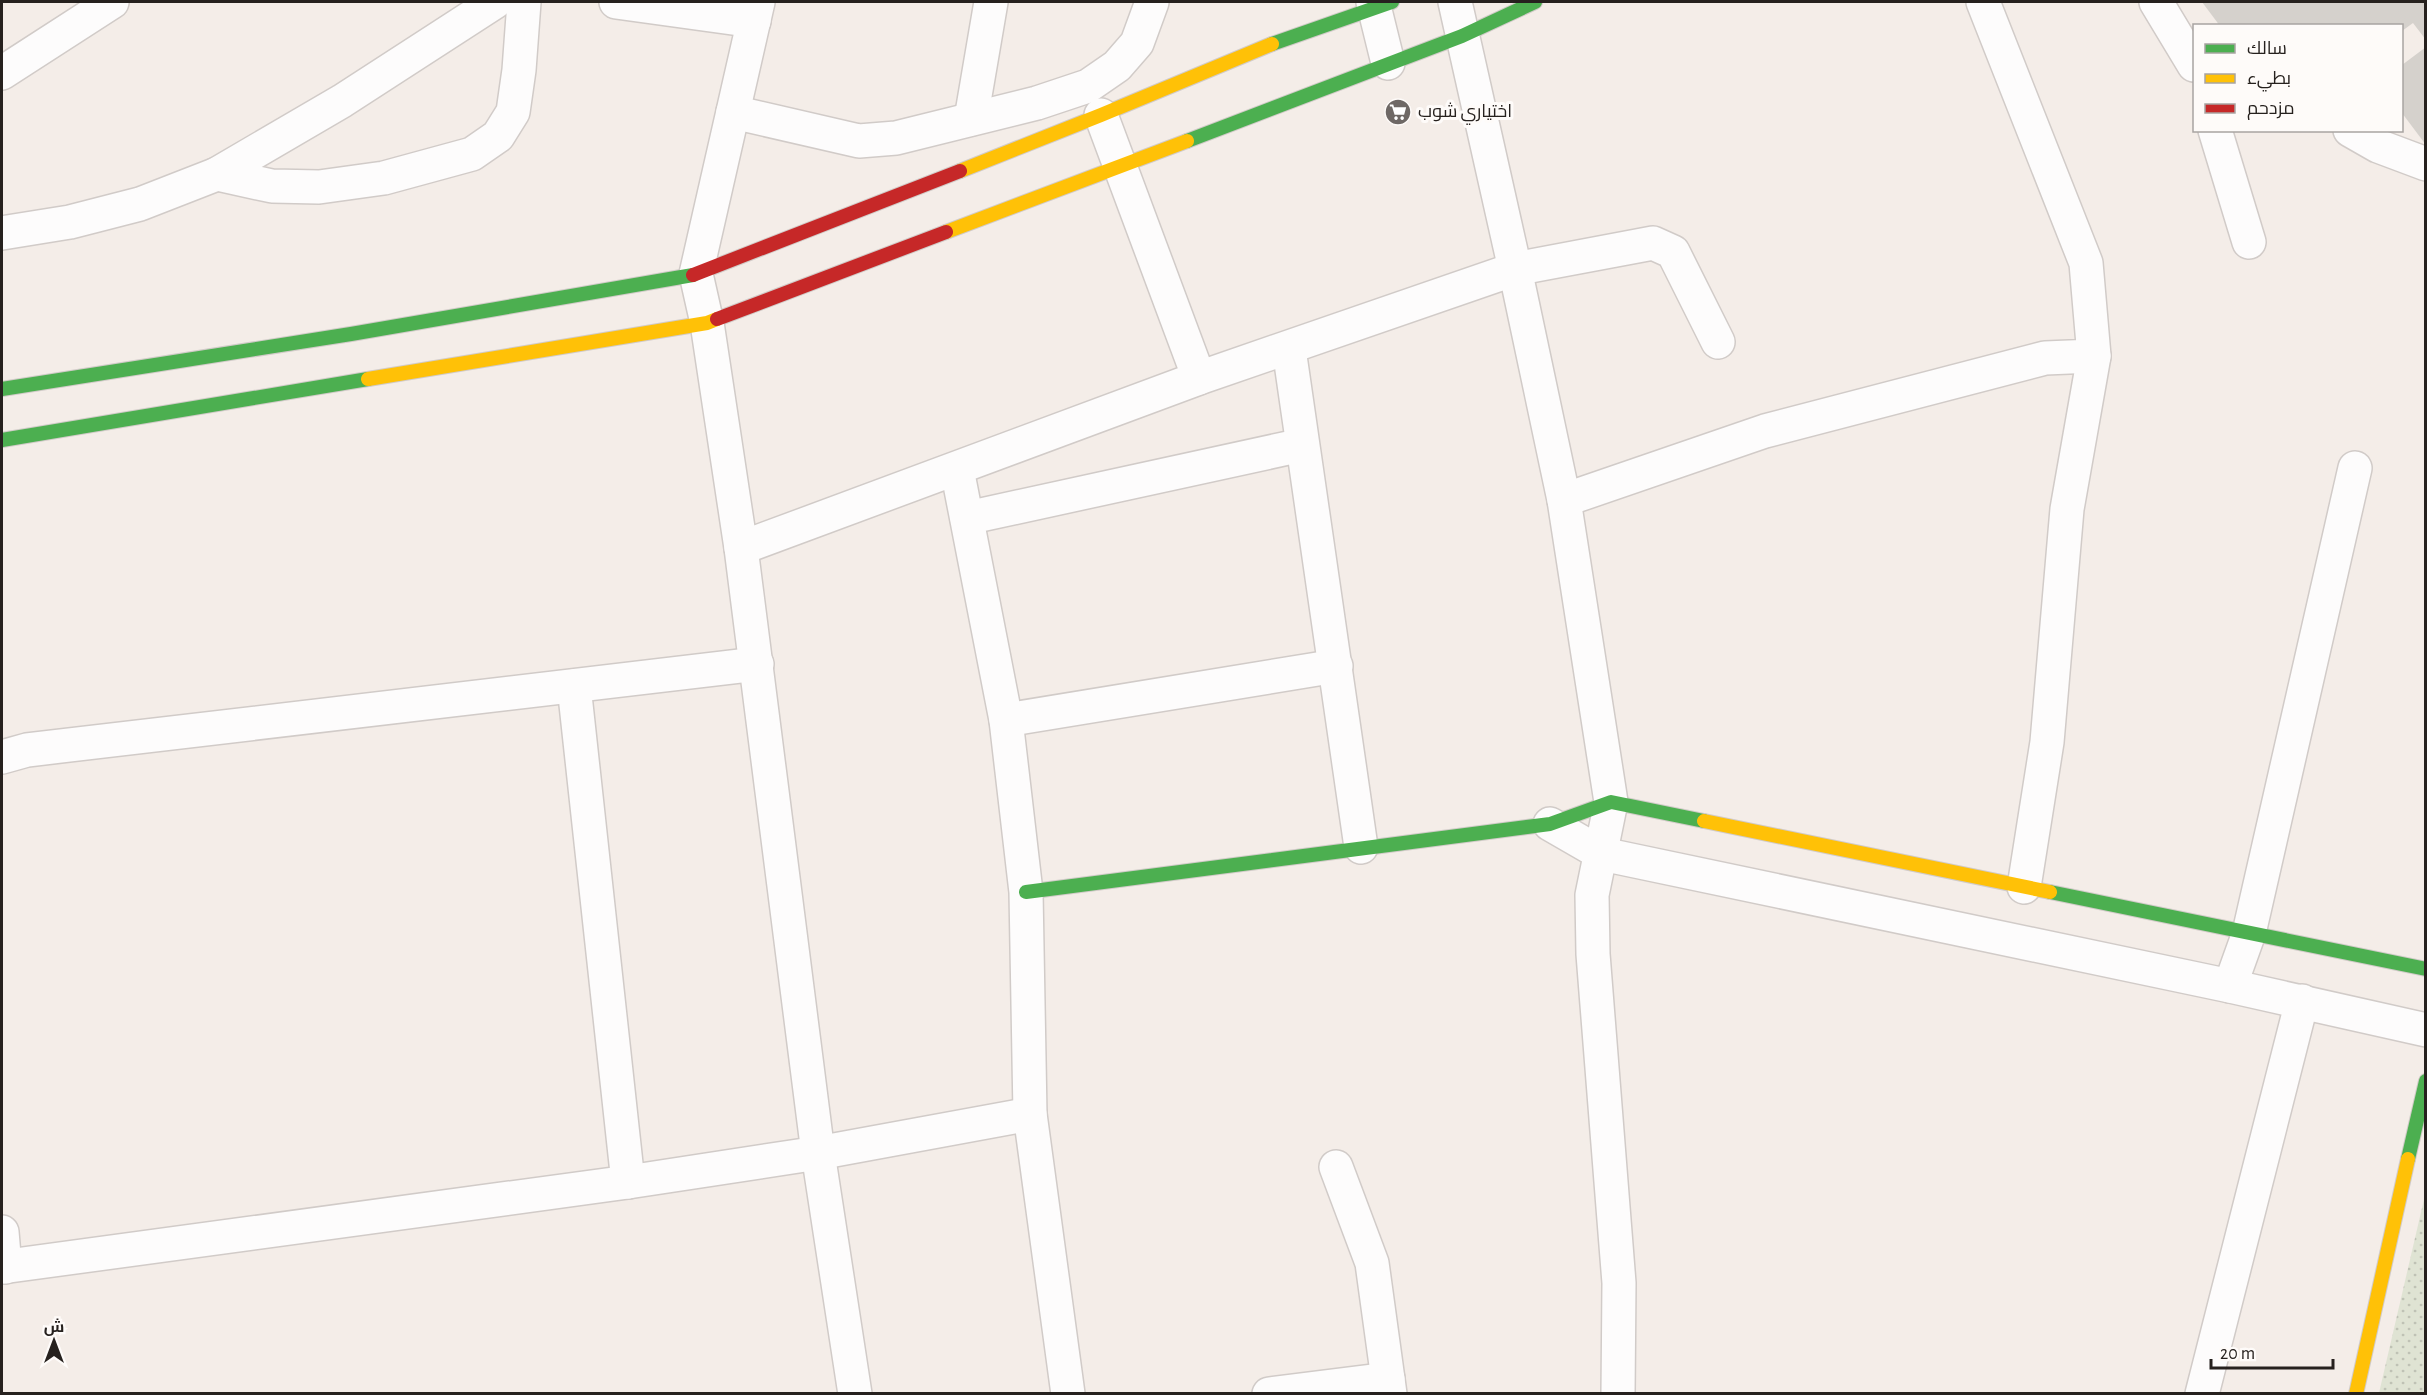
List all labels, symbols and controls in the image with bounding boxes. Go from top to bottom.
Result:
legend [2193,24,2403,132]
text: سالك [2247,40,2287,58]
text: بطيء [2247,70,2291,92]
supermarket icon: اختياري شوب [1383,97,1413,127]
text: مزدحم [2247,100,2295,120]
place label: اختياري شوب [1418,102,1512,125]
north arrow [24,1311,84,1371]
text: ش [44,1318,64,1336]
scale bar [2211,1332,2332,1370]
text: 20 m [2220,1345,2255,1363]

